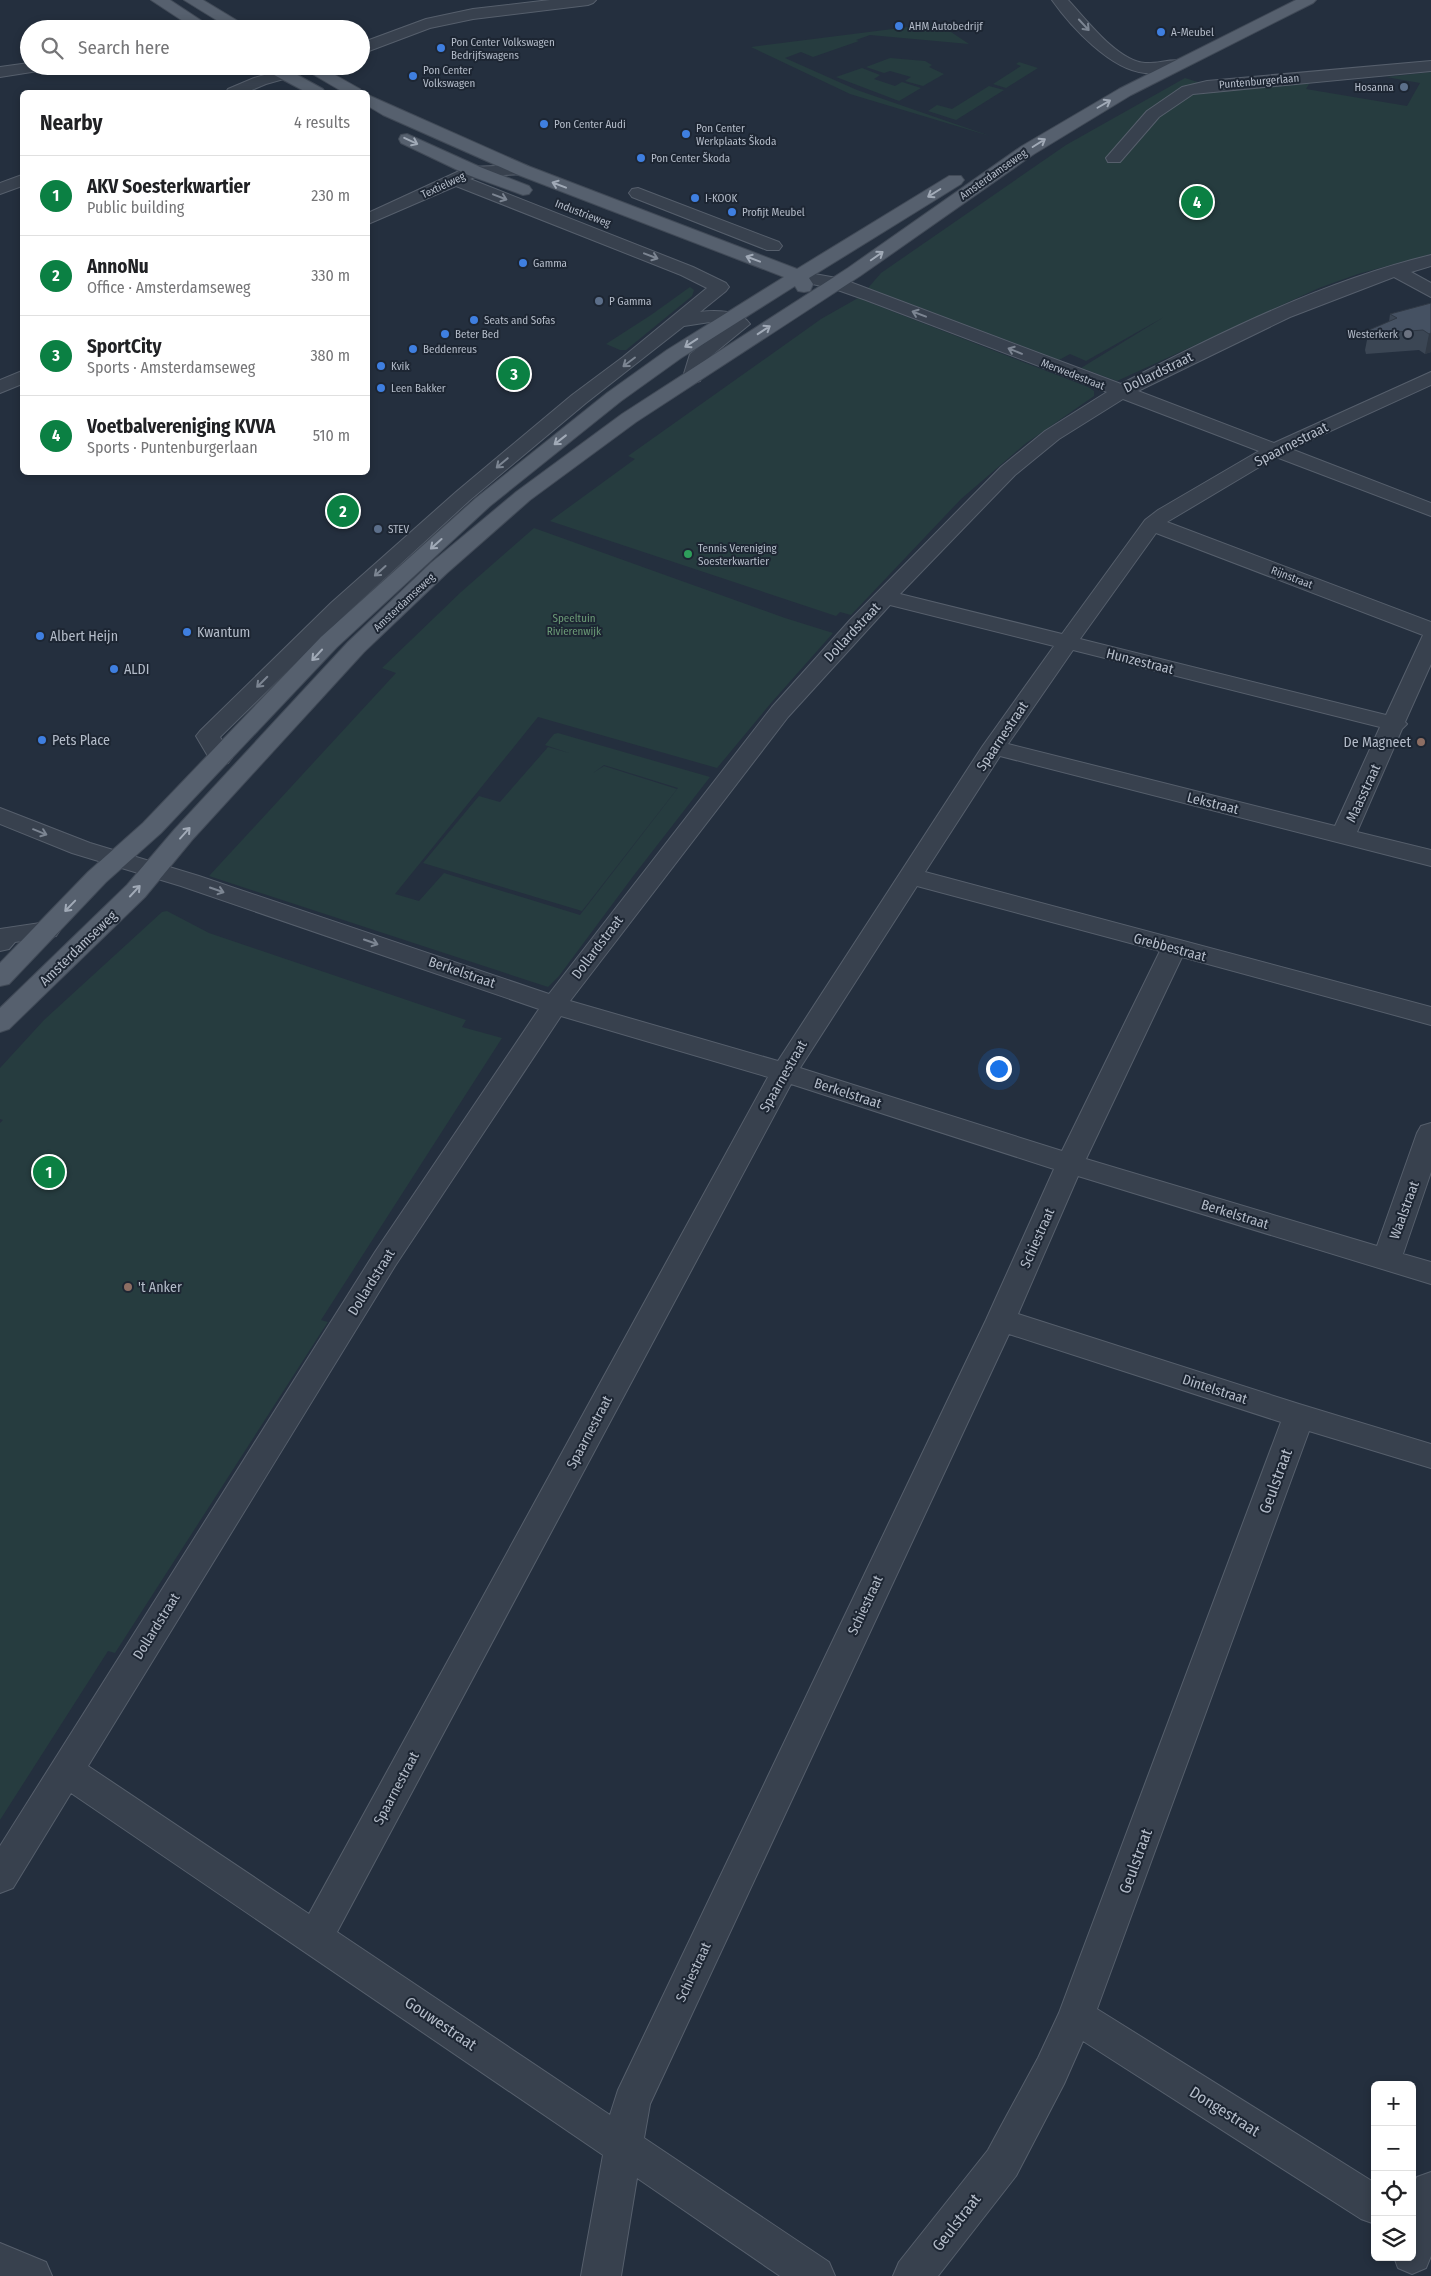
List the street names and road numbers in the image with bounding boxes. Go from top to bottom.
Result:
street label: Puntenburgerlaan [1218,72,1300,91]
street label: Amsterdamseweg [957,146,1030,202]
street label: Textielweg [419,169,468,201]
street label: Industrieweg [553,197,613,230]
street label: Dollardstraat [1121,348,1196,397]
street label: Merwedestraat [1039,356,1107,393]
street label: Spaarnestraat [1252,418,1331,470]
street label: Rijnstraat [1269,564,1315,591]
street label: Amsterdamseweg [371,570,438,634]
street label: Dollardstraat [821,599,884,666]
street label: Hunzestraat [1104,645,1176,678]
street label: Spaarnestraat [973,698,1032,774]
street label: Maasstraat [1343,761,1385,825]
street label: Lekstraat [1185,789,1241,818]
street label: Amsterdamseweg [36,907,121,989]
street label: Dollardstraat [568,912,627,982]
street label: Grebbestraat [1132,930,1208,965]
street label: Berkelstraat [426,953,498,992]
street label: Spaarnestraat [756,1037,811,1115]
street label: Berkelstraat [812,1075,884,1112]
street label: Waalstraat [1386,1178,1423,1242]
street label: Berkelstraat [1199,1196,1271,1233]
street label: Schiestraat [1017,1205,1058,1271]
street label: Dollardstraat [344,1246,399,1319]
street label: Dintelstraat [1180,1371,1250,1408]
street label: Spaarnestraat [563,1392,616,1472]
street label: Geulstraat [1255,1445,1296,1516]
street label: Schiestraat [844,1572,887,1638]
street label: Dollardstraat [129,1590,184,1663]
street label: Spaarnestraat [370,1748,423,1828]
street label: Geulstraat [1115,1825,1156,1896]
street label: Schiestraat [672,1939,715,2005]
street label: Gouwestraat [401,1993,481,2055]
street label: Dongestraat [1186,2082,1264,2141]
street label: Geulstraat [928,2189,985,2255]

